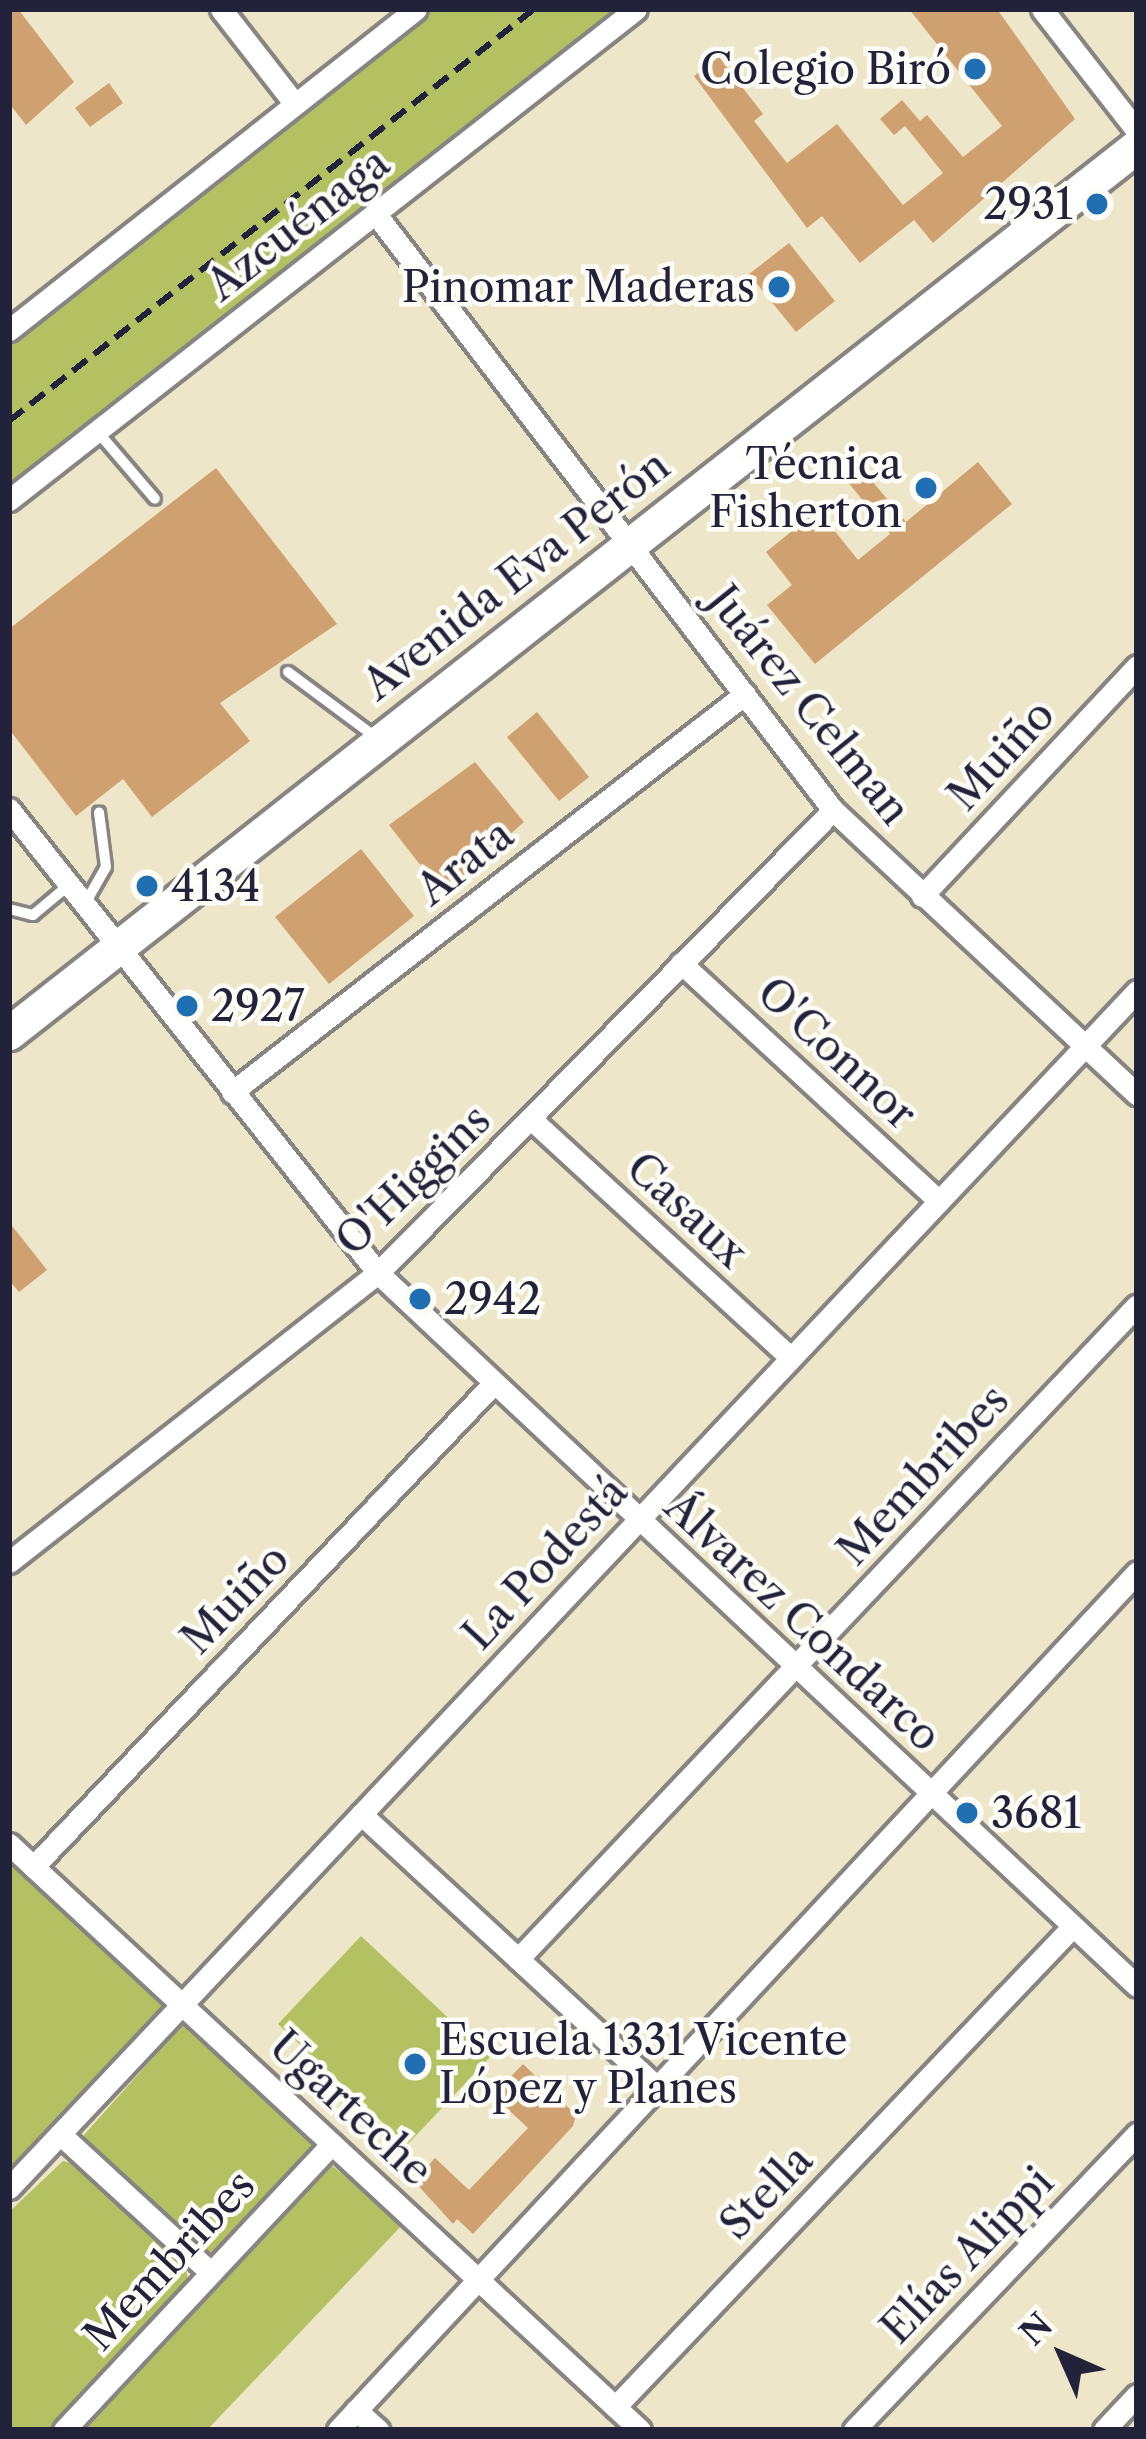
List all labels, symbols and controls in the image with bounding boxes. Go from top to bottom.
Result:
place label: Colegio Biró [700,44,951,94]
marker: Colegio Biró [962,56,988,82]
street label: Azcuénaga [197,137,399,311]
place label: 2931 [983,179,1073,229]
marker: 2931 [1084,191,1110,217]
place label: Pinomar Maderas [401,262,755,312]
marker: Pinomar Maderas [766,274,792,300]
place label: Técnica Fisherton [709,439,902,538]
street label: Avenida Eva Perón [353,440,679,710]
marker: Técnica Fisherton [913,475,939,501]
street label: Juárez Celman [698,576,920,834]
street label: Muiño [938,690,1064,820]
street label: Arata [407,809,523,915]
place label: 4134 [171,861,260,911]
marker: 4134 [134,873,160,899]
street label: O'Connor [747,967,927,1139]
place label: 2927 [211,981,305,1031]
marker: 2927 [174,993,200,1019]
street label: O'Higgins [326,1094,500,1266]
street label: Casaux [617,1142,757,1278]
place label: 2942 [444,1274,541,1324]
marker: 2942 [407,1286,433,1312]
street label: Membribes [827,1375,1019,1575]
street label: La Podestá [452,1466,638,1660]
street label: Álvarez Condarco [655,1481,951,1761]
street label: Muiño [171,1534,299,1664]
place label: 3681 [991,1788,1081,1838]
marker: 3681 [954,1800,980,1826]
place label: Escuela 1331 Vicente López y Planes [439,2015,850,2114]
street label: Ugarteche [259,2020,443,2196]
marker: Escuela 1331 Vicente López y Planes [402,2051,428,2077]
street label: Stella [709,2135,823,2249]
street label: Elías Alippi [870,2156,1064,2354]
street label: Membribes [73,2160,265,2360]
north arrow [1002,2295,1122,2415]
text: N [1012,2305,1061,2354]

